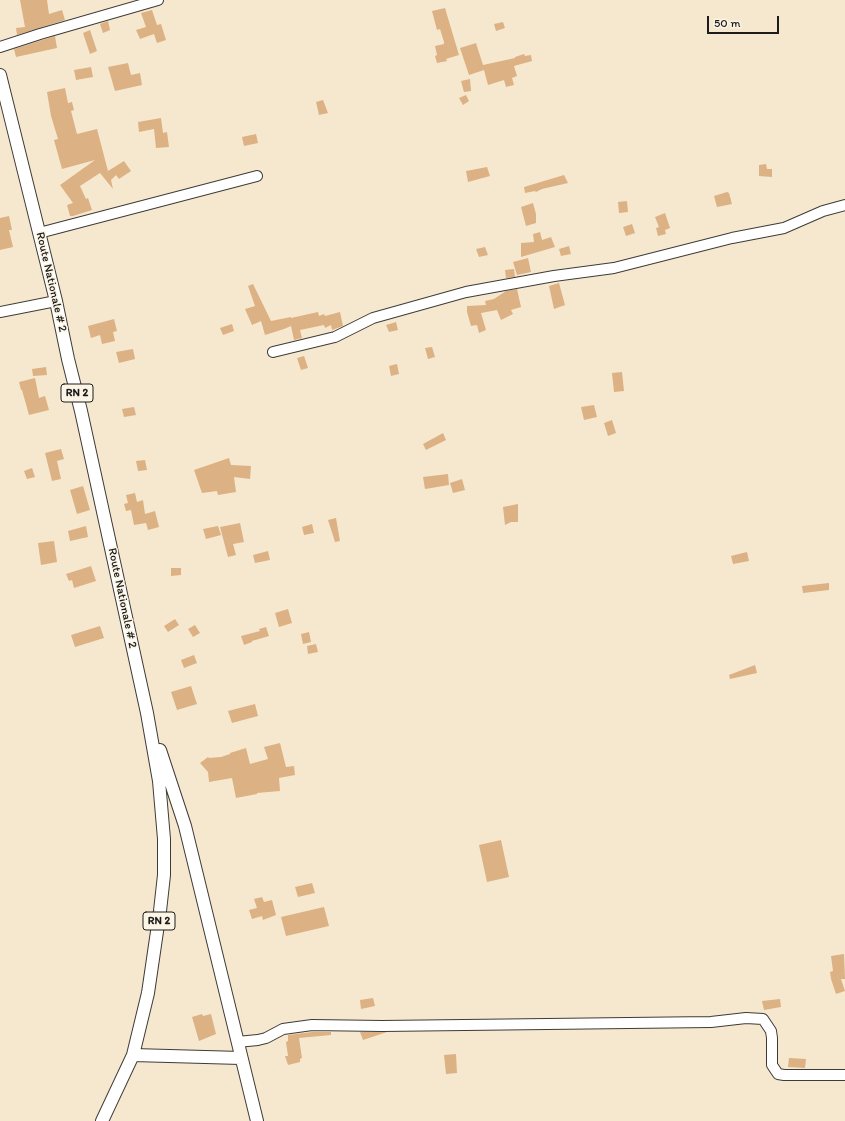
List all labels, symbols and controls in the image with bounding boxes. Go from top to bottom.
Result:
scale bar [709,8,781,34]
text: 50 m [714,16,740,30]
street label: Route Nationale # 2 [32,231,70,333]
road number: RN 2 [61,384,93,402]
street label: Route Nationale # 2 [104,547,140,649]
road number: RN 2 [143,912,175,930]

